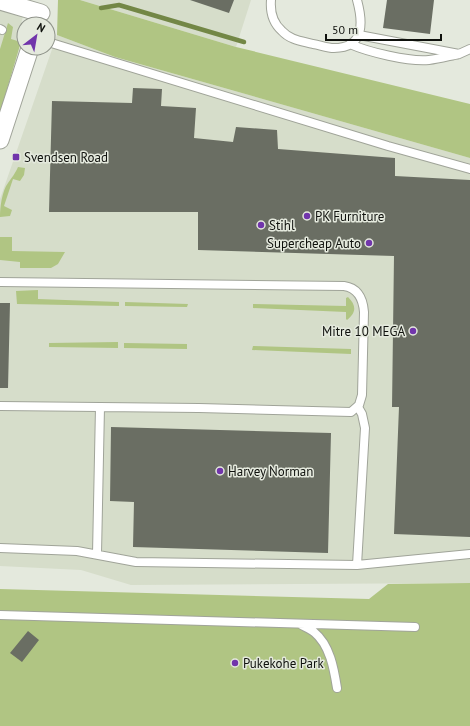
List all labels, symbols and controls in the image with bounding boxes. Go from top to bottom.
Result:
north arrow [16,16,56,56]
scale bar [326,16,441,42]
text: N [34,20,48,35]
text: 50 m [332,22,358,37]
place label: Svendsen Road [24,149,108,166]
marker: Svendsen Road [11,152,21,162]
place label: PK Furniture [315,208,384,225]
marker: PK Furniture [302,211,312,221]
place label: Stihl [269,217,295,234]
marker: Stihl [256,220,266,230]
place label: Supercheap Auto [267,235,361,252]
marker: Supercheap Auto [364,238,374,248]
place label: Mitre 10 MEGA [322,323,405,340]
marker: Mitre 10 MEGA [408,326,418,336]
place label: Harvey Norman [228,463,313,480]
marker: Harvey Norman [215,466,225,476]
place label: Pukekohe Park [243,655,324,672]
marker: Pukekohe Park [230,658,240,668]

